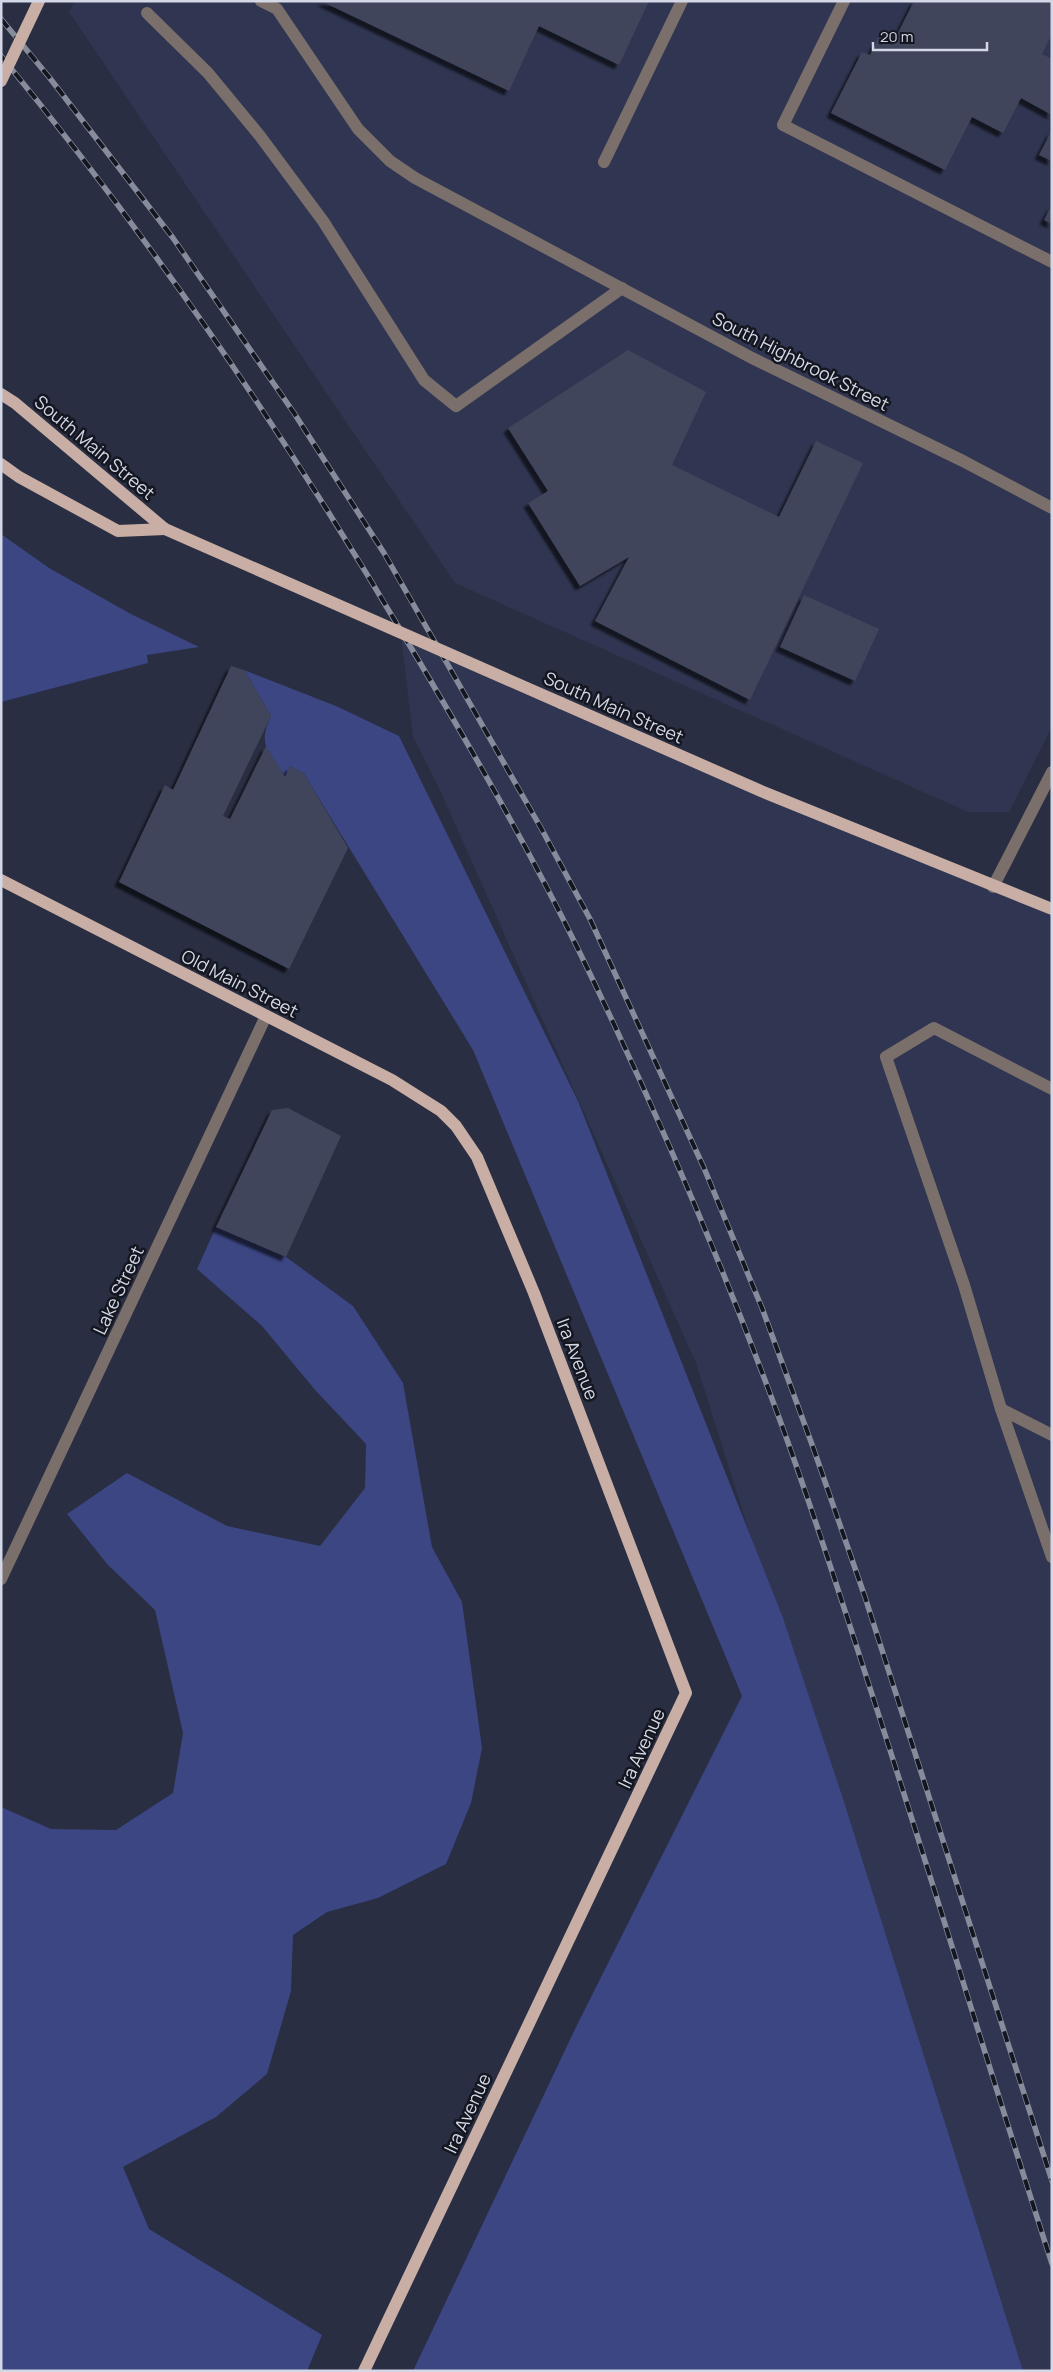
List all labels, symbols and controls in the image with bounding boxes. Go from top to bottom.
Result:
scale bar [873,20,987,52]
text: 20 m [880,26,913,47]
street label: South Highbrook Street [708,306,894,416]
street label: South Main Street [30,389,160,505]
street label: South Main Street [540,665,688,749]
street label: Old Main Street [178,943,302,1023]
street label: Lake Street [87,1242,149,1338]
street label: Ira Avenue [551,1315,605,1403]
street label: Ira Avenue [612,1704,670,1792]
street label: Ira Avenue [438,2069,496,2157]

